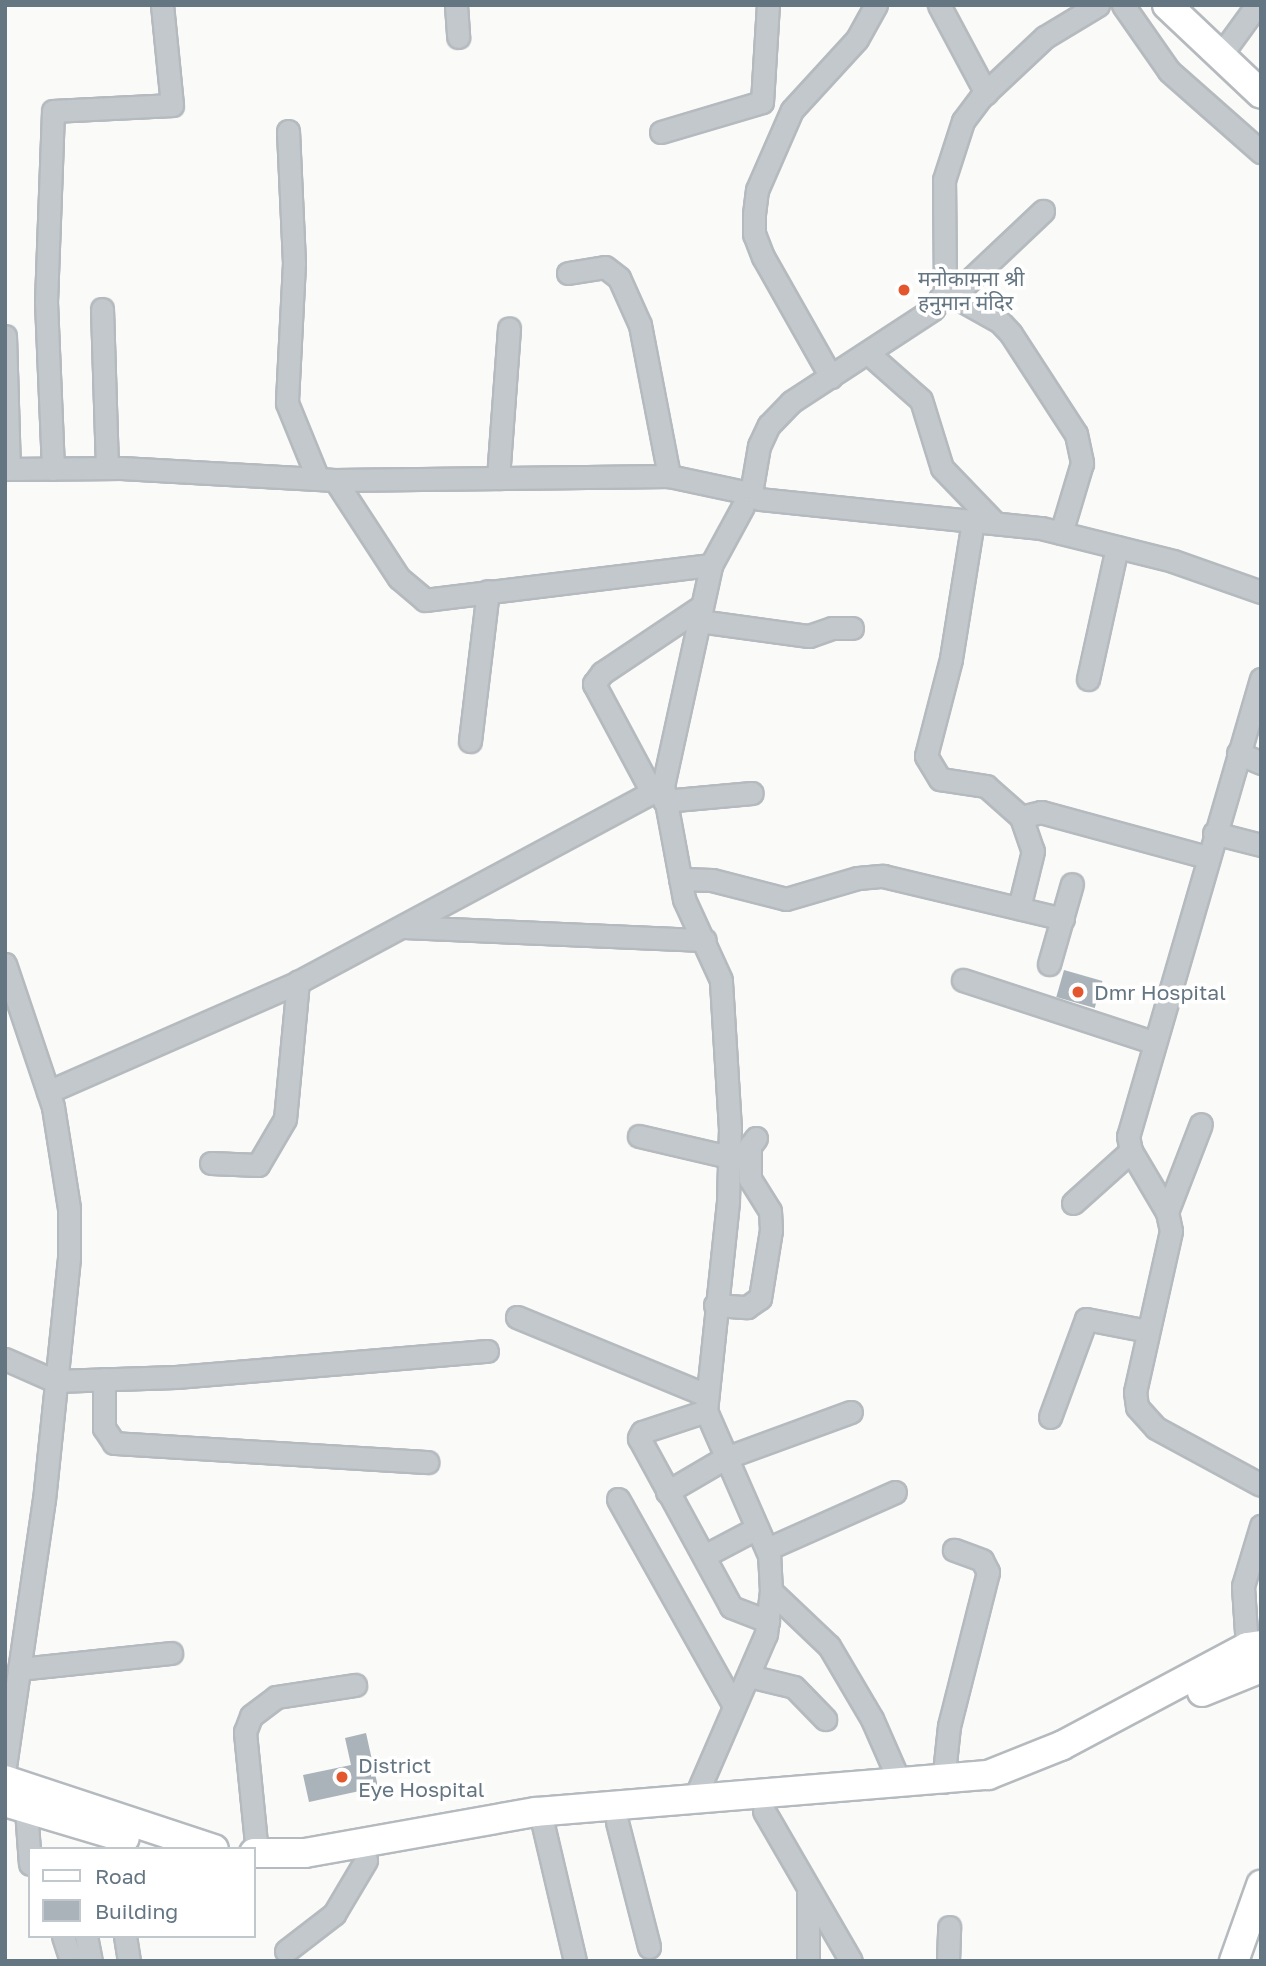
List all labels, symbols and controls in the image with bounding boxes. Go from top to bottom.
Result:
place label: मनोकामना श्री हनुमान मंदिर [918,265,1024,315]
marker: मनोकामना श्री हनुमान मंदिर [896,282,912,298]
place label: Dmr Hospital [1094,979,1226,1005]
marker: Dmr Hospital [1068,982,1088,1002]
place label: District Eye Hospital [358,1752,485,1802]
marker: District Eye Hospital [332,1767,352,1787]
legend [28,1847,256,1938]
text: Road [95,1863,146,1889]
text: Building [95,1898,178,1924]

